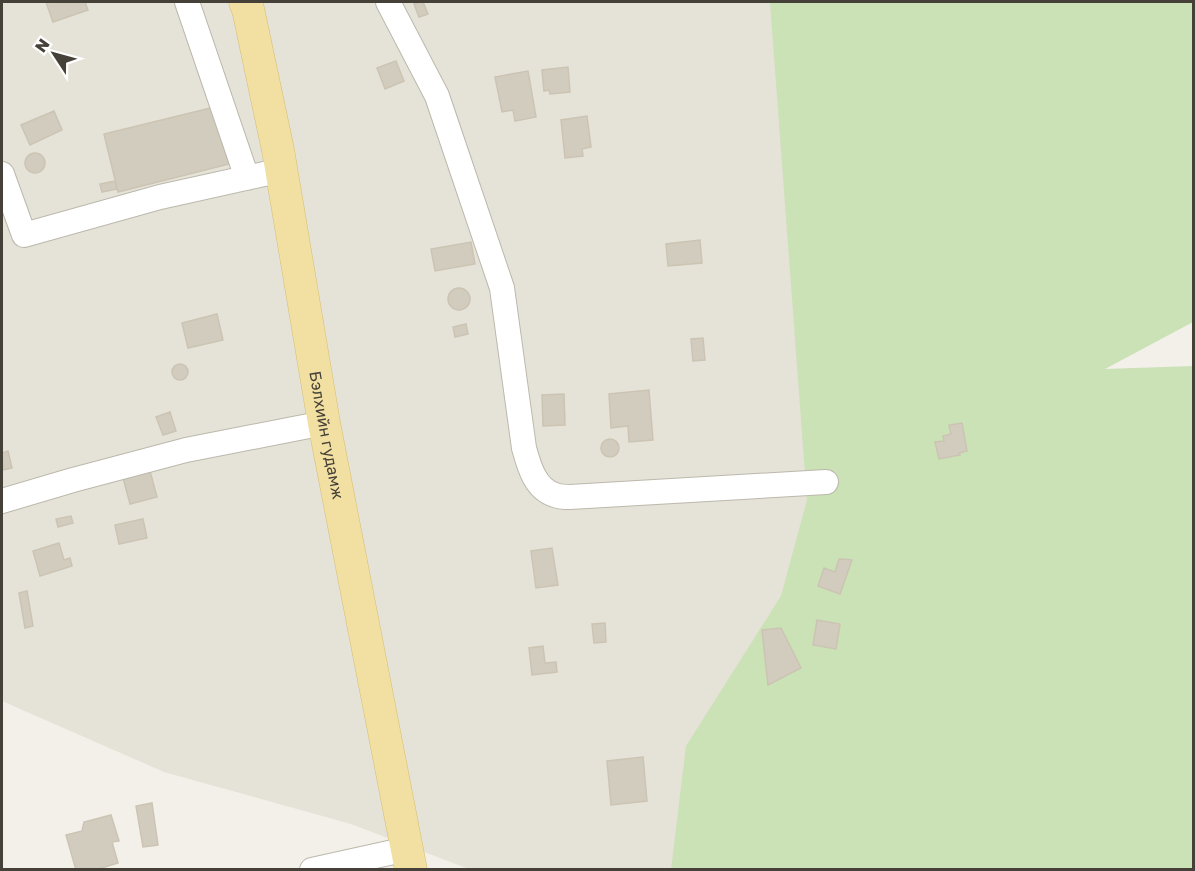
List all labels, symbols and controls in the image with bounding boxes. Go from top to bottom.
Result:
north arrow [24,24,84,84]
text: N [30,34,54,56]
street label: Бэлхийн гудамж [305,369,349,501]

